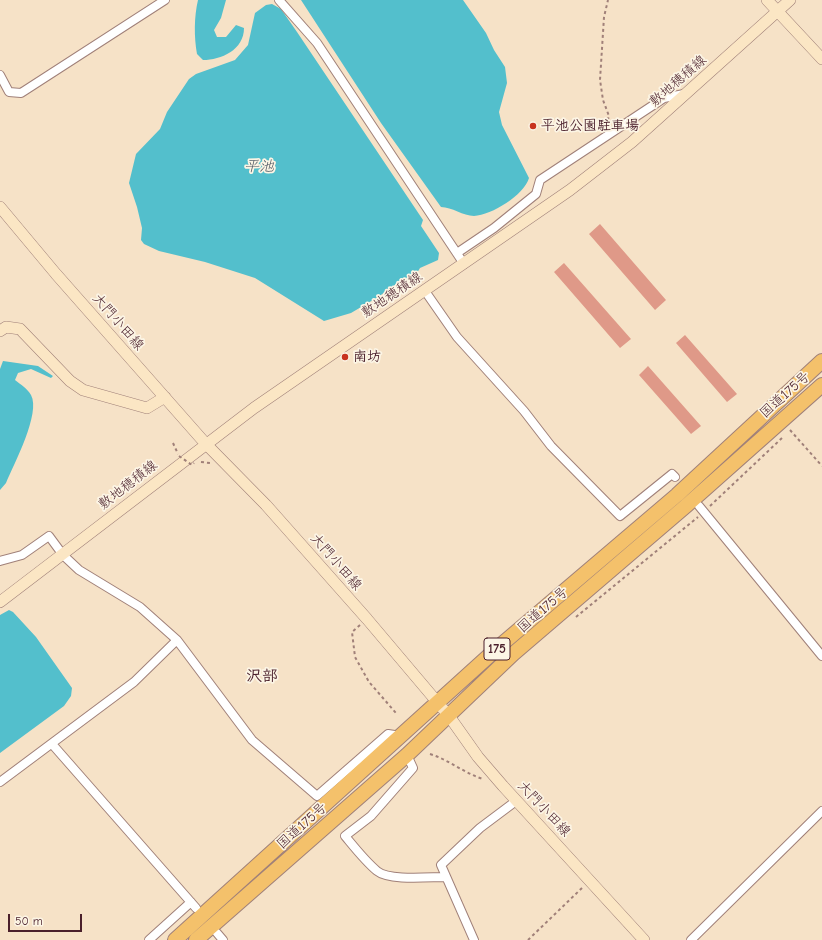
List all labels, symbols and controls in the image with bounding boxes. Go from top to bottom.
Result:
street label: 敷地穂積線 [646,52,710,110]
place label: 平池公園駐車場 [541,118,639,134]
marker: 平池公園駐車場 [528,121,538,131]
water label: 平池 [244,158,274,176]
street label: 敷地穂積線 [358,268,426,322]
street label: 大門小田線 [89,290,147,354]
place label: 南坊 [353,349,381,365]
marker: 南坊 [340,352,350,362]
street label: 国道175号 [756,368,814,422]
street label: 敷地穂積線 [95,457,161,513]
street label: 大門小田線 [307,530,365,594]
street label: 国道175号 [514,583,572,637]
road number: 175 [484,638,510,660]
district label: 沢部 [246,666,278,686]
street label: 大門小田線 [514,778,574,840]
street label: 国道175号 [273,799,331,853]
scale bar [10,906,84,932]
text: 50 m [15,914,43,928]

